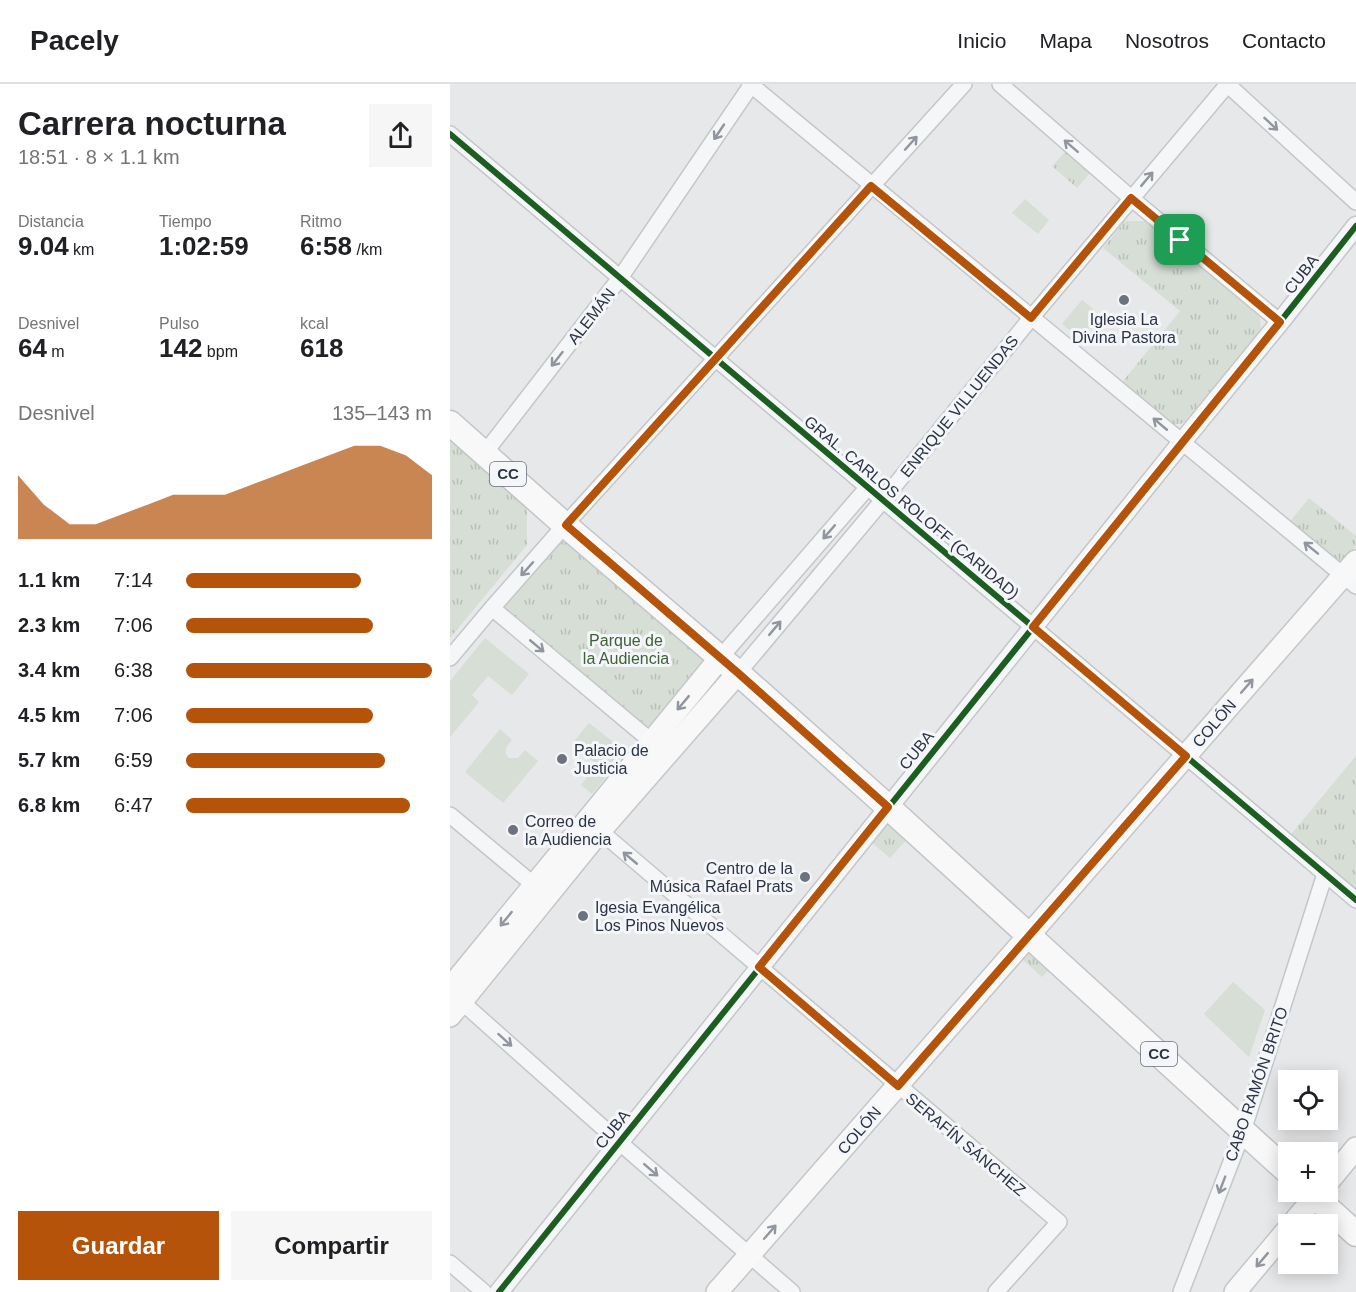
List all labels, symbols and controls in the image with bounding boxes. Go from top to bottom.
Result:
text: Pacely [30,25,119,56]
text: Inicio [957,29,1006,52]
text: Mapa [1039,29,1092,52]
text: Nosotros [1125,29,1209,52]
text: Contacto [1242,29,1326,52]
button: share [369,104,432,167]
text: Carrera nocturna [18,105,286,142]
one-way arrow [1263,116,1278,131]
one-way arrow [713,124,725,140]
one-way arrow [904,135,918,150]
one-way arrow [1064,139,1079,153]
text: 18:51 · 8 × 1.1 km [18,146,180,168]
one-way arrow [1140,172,1154,187]
text: Distancia [18,213,84,230]
text: Tiempo [159,213,212,230]
text: Ritmo [300,213,342,230]
pin [1154,214,1205,265]
icon: arrive [1163,223,1196,256]
text: 9.04 [18,231,69,261]
text: 1:02:59 [159,231,249,261]
text: 6:58 [300,231,352,261]
text: km [69,241,94,258]
text: /km [352,241,382,258]
street label: CUBA [1281,251,1322,297]
street label: ALEMÁN [564,285,618,347]
marker: Iglesia La Divina Pastora [1117,293,1131,307]
place label: Iglesia La Divina Pastora [1072,311,1176,346]
text: Desnivel [18,315,79,332]
text: Pulso [159,315,199,332]
text: kcal [300,315,328,332]
street label: ENRIQUE VILLUENDAS [897,332,1022,480]
text: 64 [18,333,47,363]
text: 142 [159,333,202,363]
text: 618 [300,333,343,363]
text: m [47,343,65,360]
text: bpm [202,343,238,360]
one-way arrow [551,351,564,367]
text: Desnivel [18,402,95,424]
text: 135–143 m [332,402,432,424]
street label: GRAL. CARLOS ROLOFF (CARIDAD) [801,413,1022,602]
one-way arrow [1152,418,1168,431]
road number: CC [490,462,526,486]
one-way arrow [823,524,836,540]
one-way arrow [1303,542,1319,555]
one-way arrow [520,561,534,576]
text: 1.1 km [18,569,80,591]
text: 7:14 [114,569,153,591]
text: 2.3 km [18,614,80,636]
text: 7:06 [114,614,153,636]
one-way arrow [768,621,782,636]
park label: Parque de la Audiencia [583,632,669,667]
one-way arrow [529,639,545,652]
text: 3.4 km [18,659,80,681]
text: 6:38 [114,659,153,681]
one-way arrow [1240,679,1254,694]
one-way arrow [676,695,690,710]
street label: COLÓN [1189,696,1239,750]
text: 4.5 km [18,704,80,726]
text: 7:06 [114,704,153,726]
street label: CUBA [896,727,937,773]
place label: Palacio de Justicia [574,742,649,777]
text: 5.7 km [18,749,80,771]
text: 6:59 [114,749,153,771]
marker: Palacio de Justicia [555,752,569,766]
text: 6.8 km [18,794,80,816]
text: 6:47 [114,794,153,816]
place label: Correo de la Audiencia [525,813,611,848]
marker: Correo de la Audiencia [506,823,520,837]
one-way arrow [623,851,638,865]
place label: Centro de la Música Rafael Prats [650,860,793,895]
marker: Centro de la Música Rafael Prats [798,870,812,884]
place label: Igesia Evangélica Los Pinos Nuevos [595,899,724,934]
marker: Igesia Evangélica Los Pinos Nuevos [576,909,590,923]
one-way arrow [500,911,513,927]
street label: CABO RAMÓN BRITO [1221,1004,1291,1164]
one-way arrow [498,1033,513,1047]
road number: CC [1141,1042,1177,1066]
map controls [1278,1070,1338,1274]
button: locate [1278,1070,1338,1130]
street label: SERAFÍN SÁNCHEZ [903,1089,1030,1199]
street label: COLÓN [834,1103,884,1157]
street label: CUBA [592,1106,633,1152]
button: + [1278,1142,1338,1202]
one-way arrow [643,1163,658,1177]
one-way arrow [1215,1176,1226,1194]
button: Guardar [18,1211,219,1280]
button: Compartir [231,1211,432,1280]
button: − [1278,1214,1338,1274]
one-way arrow [763,1225,777,1240]
one-way arrow [1255,1252,1269,1267]

